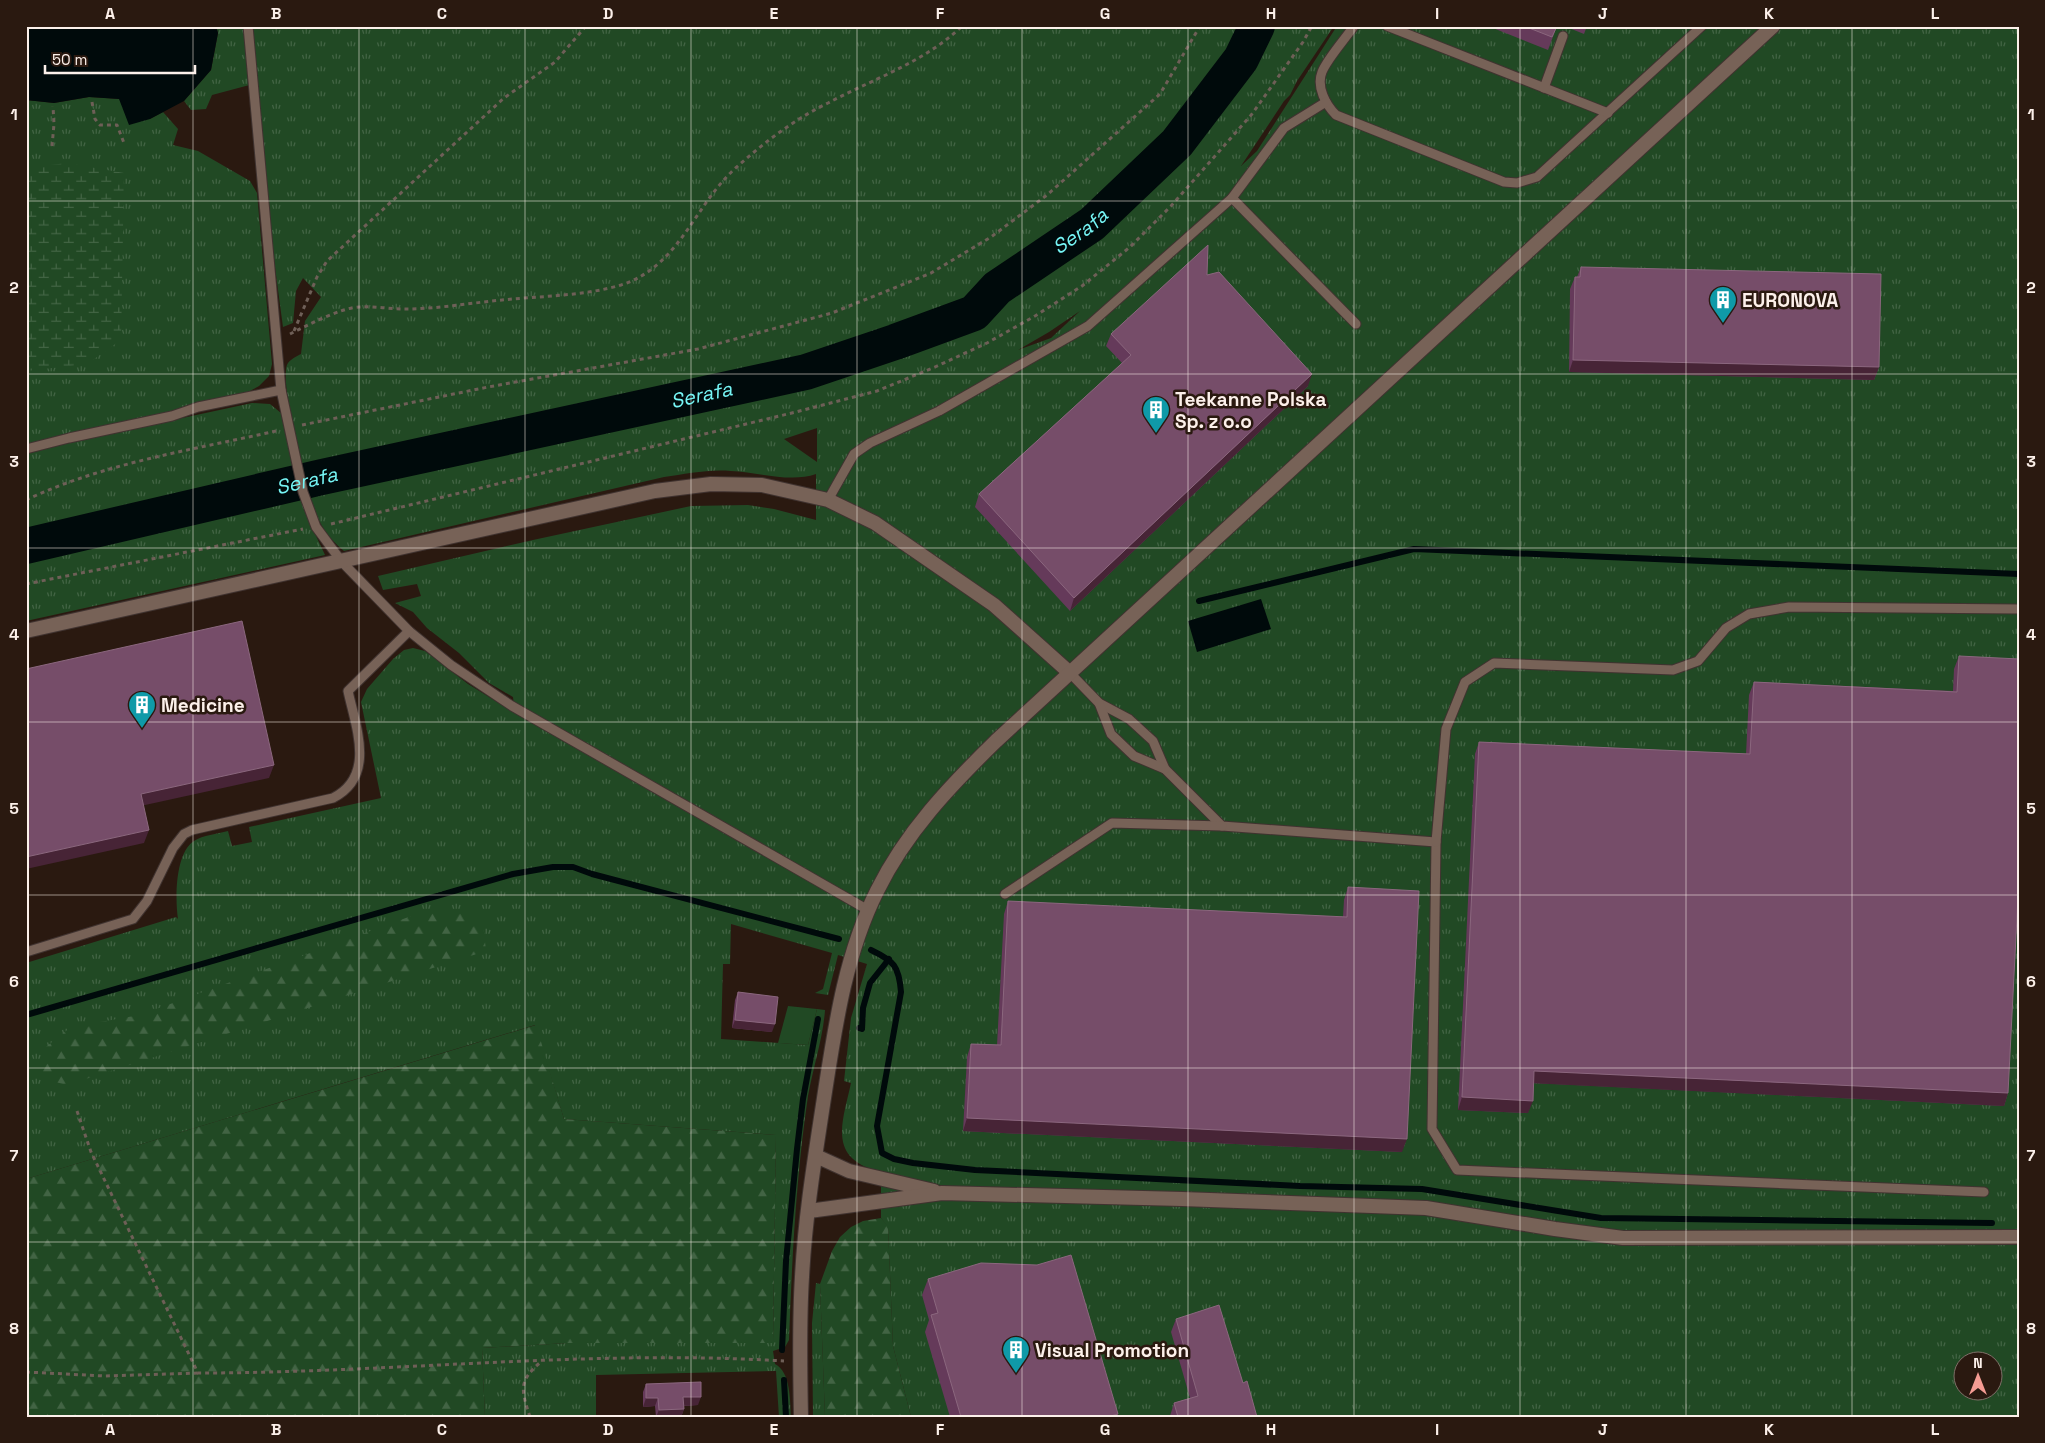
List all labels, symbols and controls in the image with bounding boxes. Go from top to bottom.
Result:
text: A [105,3,115,24]
text: B [271,3,281,24]
text: C [437,3,447,24]
text: D [603,3,613,24]
text: E [770,3,779,24]
text: F [936,3,945,24]
text: G [1100,3,1110,24]
text: H [1266,3,1276,24]
text: I [1435,3,1439,24]
text: J [1598,3,1608,24]
text: K [1764,3,1774,24]
text: L [1931,3,1940,24]
scale bar [45,42,195,74]
text: 50 m [52,50,87,69]
text: 1 [10,104,18,125]
text: 1 [2027,104,2035,125]
water label: Serafa [1047,202,1114,260]
text: 2 [9,277,19,298]
text: 2 [2026,277,2036,298]
building icon: EURONOVA [1708,285,1738,324]
place label: EURONOVA [1742,288,1838,313]
water label: Serafa [668,375,735,414]
place label: Teekanne Polska Sp. z o.o [1175,387,1326,434]
building icon: Teekanne Polska Sp. z o.o [1141,395,1171,434]
text: 3 [9,451,19,472]
text: 3 [2026,451,2036,472]
water label: Serafa [273,461,340,500]
text: 4 [9,624,19,645]
text: 4 [2026,624,2036,645]
building icon: Medicine [127,690,157,729]
place label: Medicine [161,693,245,718]
text: 5 [9,798,19,819]
text: 5 [2026,798,2036,819]
text: 6 [9,971,19,992]
text: 6 [2026,971,2036,992]
text: 7 [10,1145,19,1166]
text: 7 [2027,1145,2036,1166]
text: 8 [9,1318,19,1339]
text: 8 [2026,1318,2036,1339]
building icon: Visual Promotion [1001,1335,1031,1374]
place label: Visual Promotion [1035,1338,1189,1363]
north arrow [1952,1350,2002,1400]
text: N [1973,1354,1983,1372]
text: A [105,1419,115,1440]
text: B [271,1419,281,1440]
text: C [437,1419,447,1440]
text: D [603,1419,613,1440]
text: E [770,1419,779,1440]
text: F [936,1419,945,1440]
text: G [1100,1419,1110,1440]
text: H [1266,1419,1276,1440]
text: I [1435,1419,1439,1440]
text: J [1598,1419,1608,1440]
text: K [1764,1419,1774,1440]
text: L [1931,1419,1940,1440]

